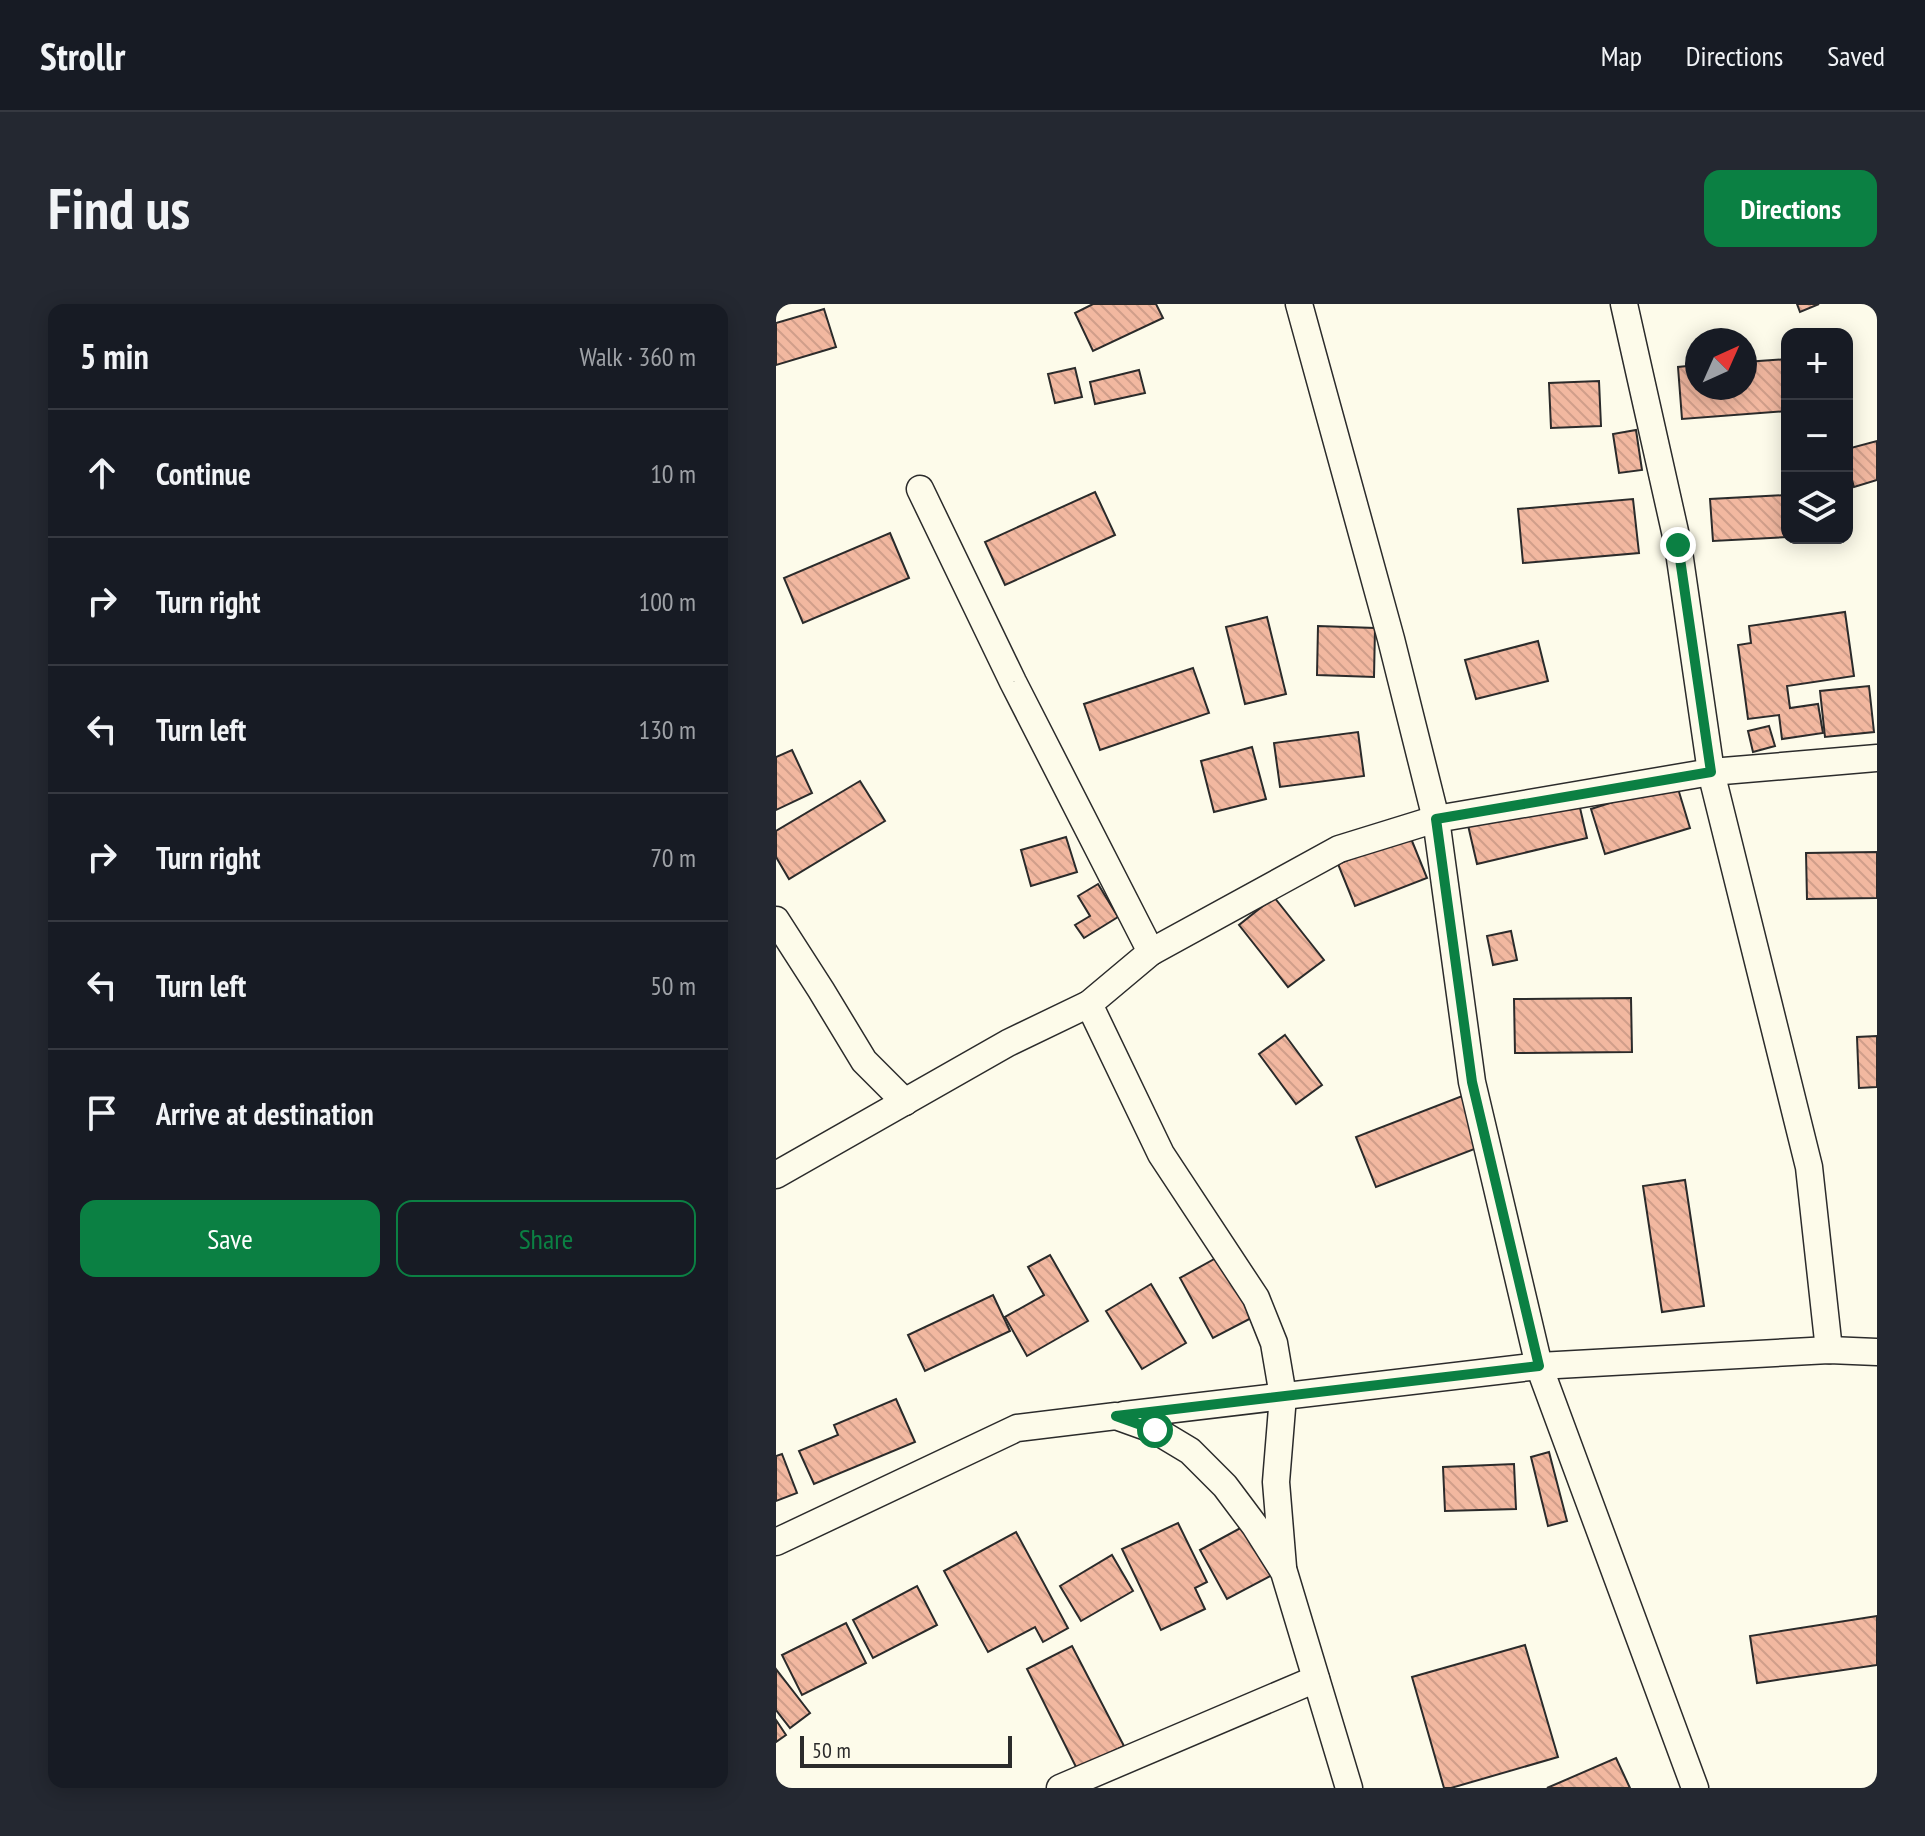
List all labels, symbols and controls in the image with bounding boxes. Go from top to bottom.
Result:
text: Strollr [40,31,125,80]
text: Map [1601,37,1642,74]
text: Directions [1686,37,1783,74]
text: Saved [1827,37,1885,74]
button: Directions [1704,170,1877,247]
text: Find us [48,172,190,244]
north arrow [1685,328,1757,400]
map controls [1781,328,1853,544]
button: + [1781,328,1853,400]
text: 5 min [80,334,149,378]
text: Walk · 360 m [579,340,696,373]
button: − [1781,400,1853,472]
icon: ahead [80,451,124,495]
text: Continue [156,454,251,493]
text: 10 m [650,457,696,490]
button: layers [1781,472,1853,544]
route end [1660,527,1696,563]
icon: right [80,579,124,623]
text: Turn right [156,582,260,621]
text: 100 m [638,585,696,618]
icon: left [80,707,124,751]
text: Turn left [156,710,246,749]
text: 130 m [638,713,696,746]
icon: right [80,835,124,879]
text: Turn right [156,838,260,877]
text: 70 m [650,841,696,874]
icon: left [80,963,124,1007]
text: Turn left [156,966,246,1005]
text: 50 m [650,969,696,1002]
icon: arrive [80,1091,124,1135]
text: Arrive at destination [156,1094,374,1133]
button: Save [80,1200,380,1277]
button: Share [396,1200,696,1277]
route start [1137,1412,1173,1448]
scale bar [800,1732,1012,1768]
text: 50 m [812,1736,851,1764]

